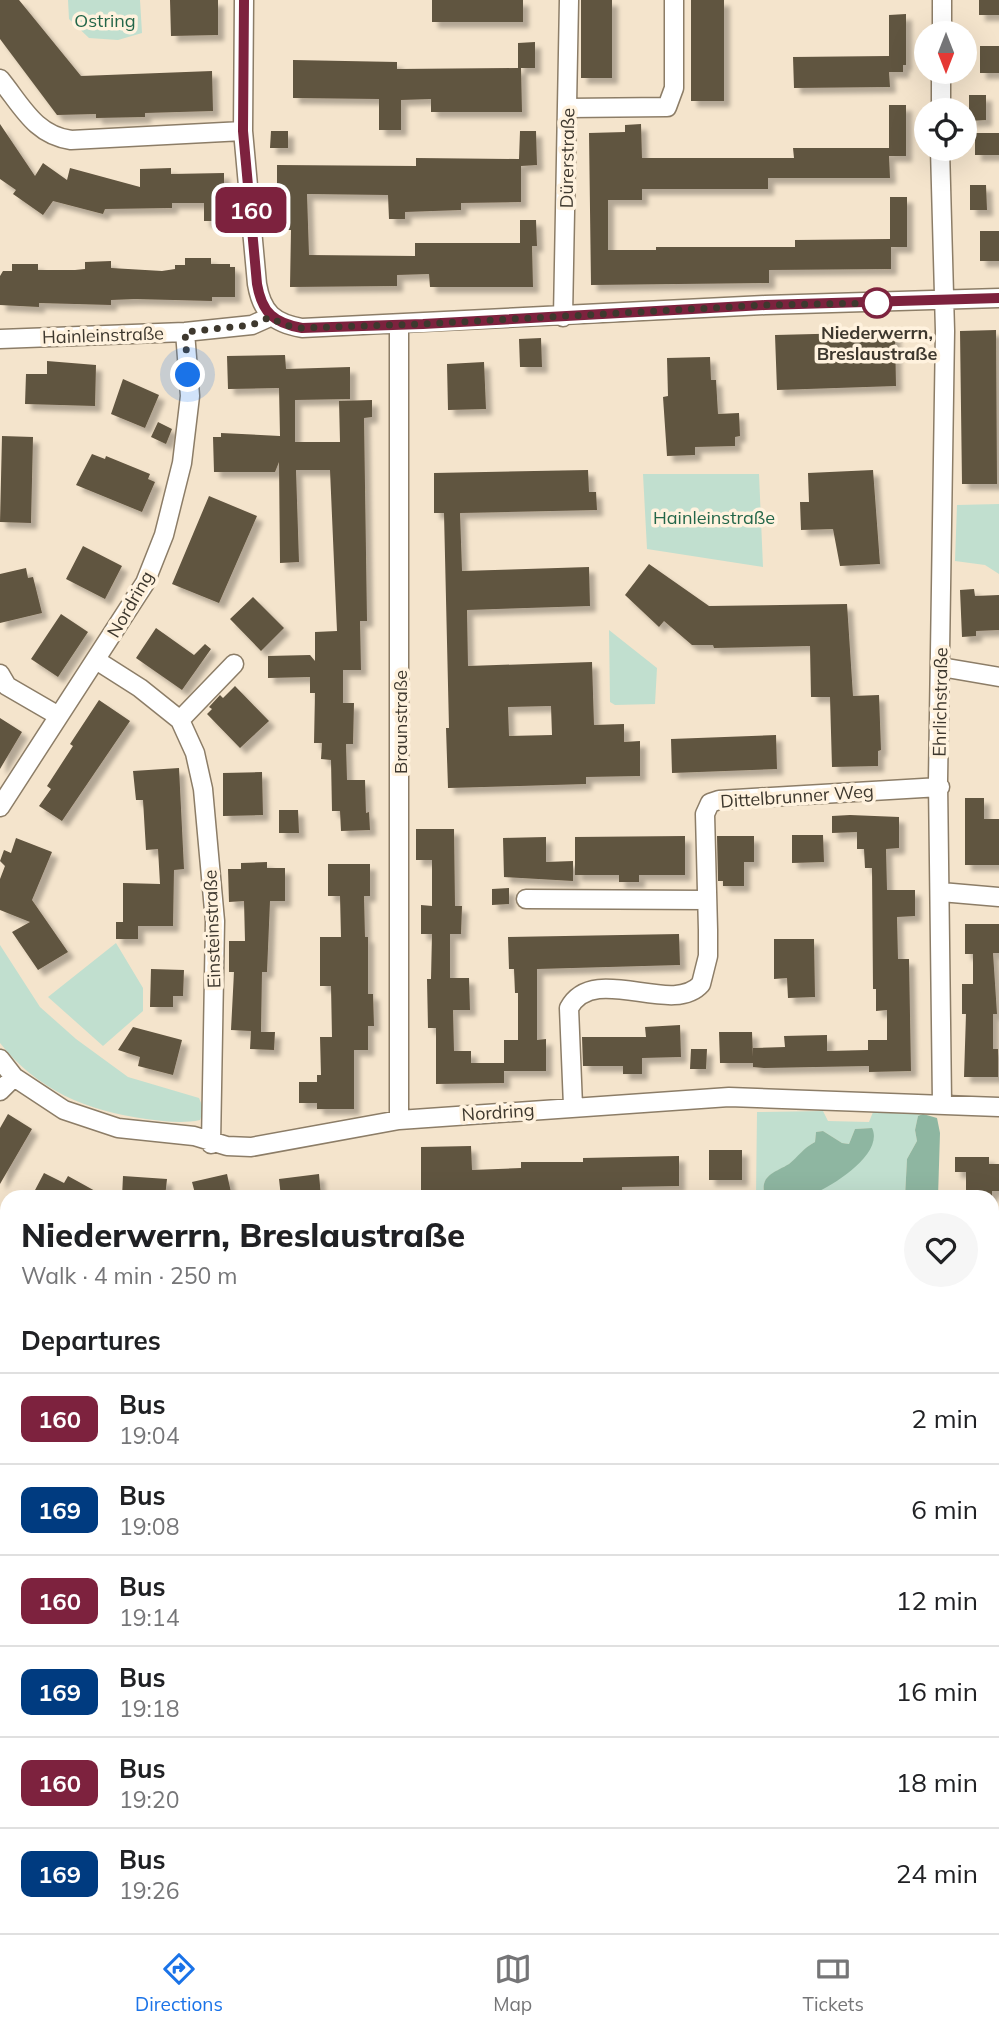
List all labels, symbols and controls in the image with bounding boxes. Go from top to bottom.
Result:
park label: Ostring [74,9,136,32]
north arrow [914,21,976,84]
map controls [914,21,977,161]
button: locate [914,98,977,161]
street label: Dürerstraße [555,108,579,208]
line badge: 160 [211,187,291,233]
text: 160 [229,195,273,225]
marker: Niederwerrn, Breslaustraße [862,288,892,318]
street label: Hainleinstraße [42,321,164,349]
place label: Niederwerrn, Breslaustraße [817,321,937,365]
your location [170,357,205,392]
park label: Hainleinstraße [653,506,775,529]
street label: Nordring [102,567,158,641]
street label: Ehrlichstraße [928,647,952,757]
street label: Braunstraße [389,670,412,774]
street label: Dittelbrunner Weg [720,779,874,813]
street label: Einsteinstraße [198,869,226,989]
street label: Nordring [461,1098,535,1126]
button: heart [904,1213,978,1287]
text: Niederwerrn, Breslaustraße [21,1214,465,1255]
text: Walk · 4 min · 250 m [21,1261,238,1290]
text: Departures [21,1324,161,1357]
text: Bus [119,1388,165,1421]
text: 2 min [911,1402,978,1435]
text: 160 [38,1404,81,1434]
text: 19:04 [119,1421,179,1450]
text: Bus [119,1479,165,1512]
text: 6 min [911,1493,978,1526]
text: 169 [38,1495,81,1525]
text: 19:08 [119,1512,179,1541]
text: Bus [119,1570,165,1603]
text: 12 min [896,1584,978,1617]
text: 160 [38,1586,81,1616]
text: 19:14 [119,1603,179,1632]
text: Bus [119,1661,165,1694]
text: 16 min [896,1675,978,1708]
text: 169 [38,1677,81,1707]
text: 19:18 [119,1694,179,1723]
text: Bus [119,1752,165,1785]
text: 18 min [896,1766,978,1799]
text: 160 [38,1768,81,1798]
text: 19:20 [119,1785,179,1814]
text: Bus [119,1843,165,1876]
text: 24 min [896,1857,978,1890]
text: 169 [38,1859,81,1889]
text: 19:26 [119,1876,179,1905]
tab: Directions [135,1950,223,2016]
tab: Map [493,1950,532,2016]
tab: Tickets [803,1950,864,2016]

